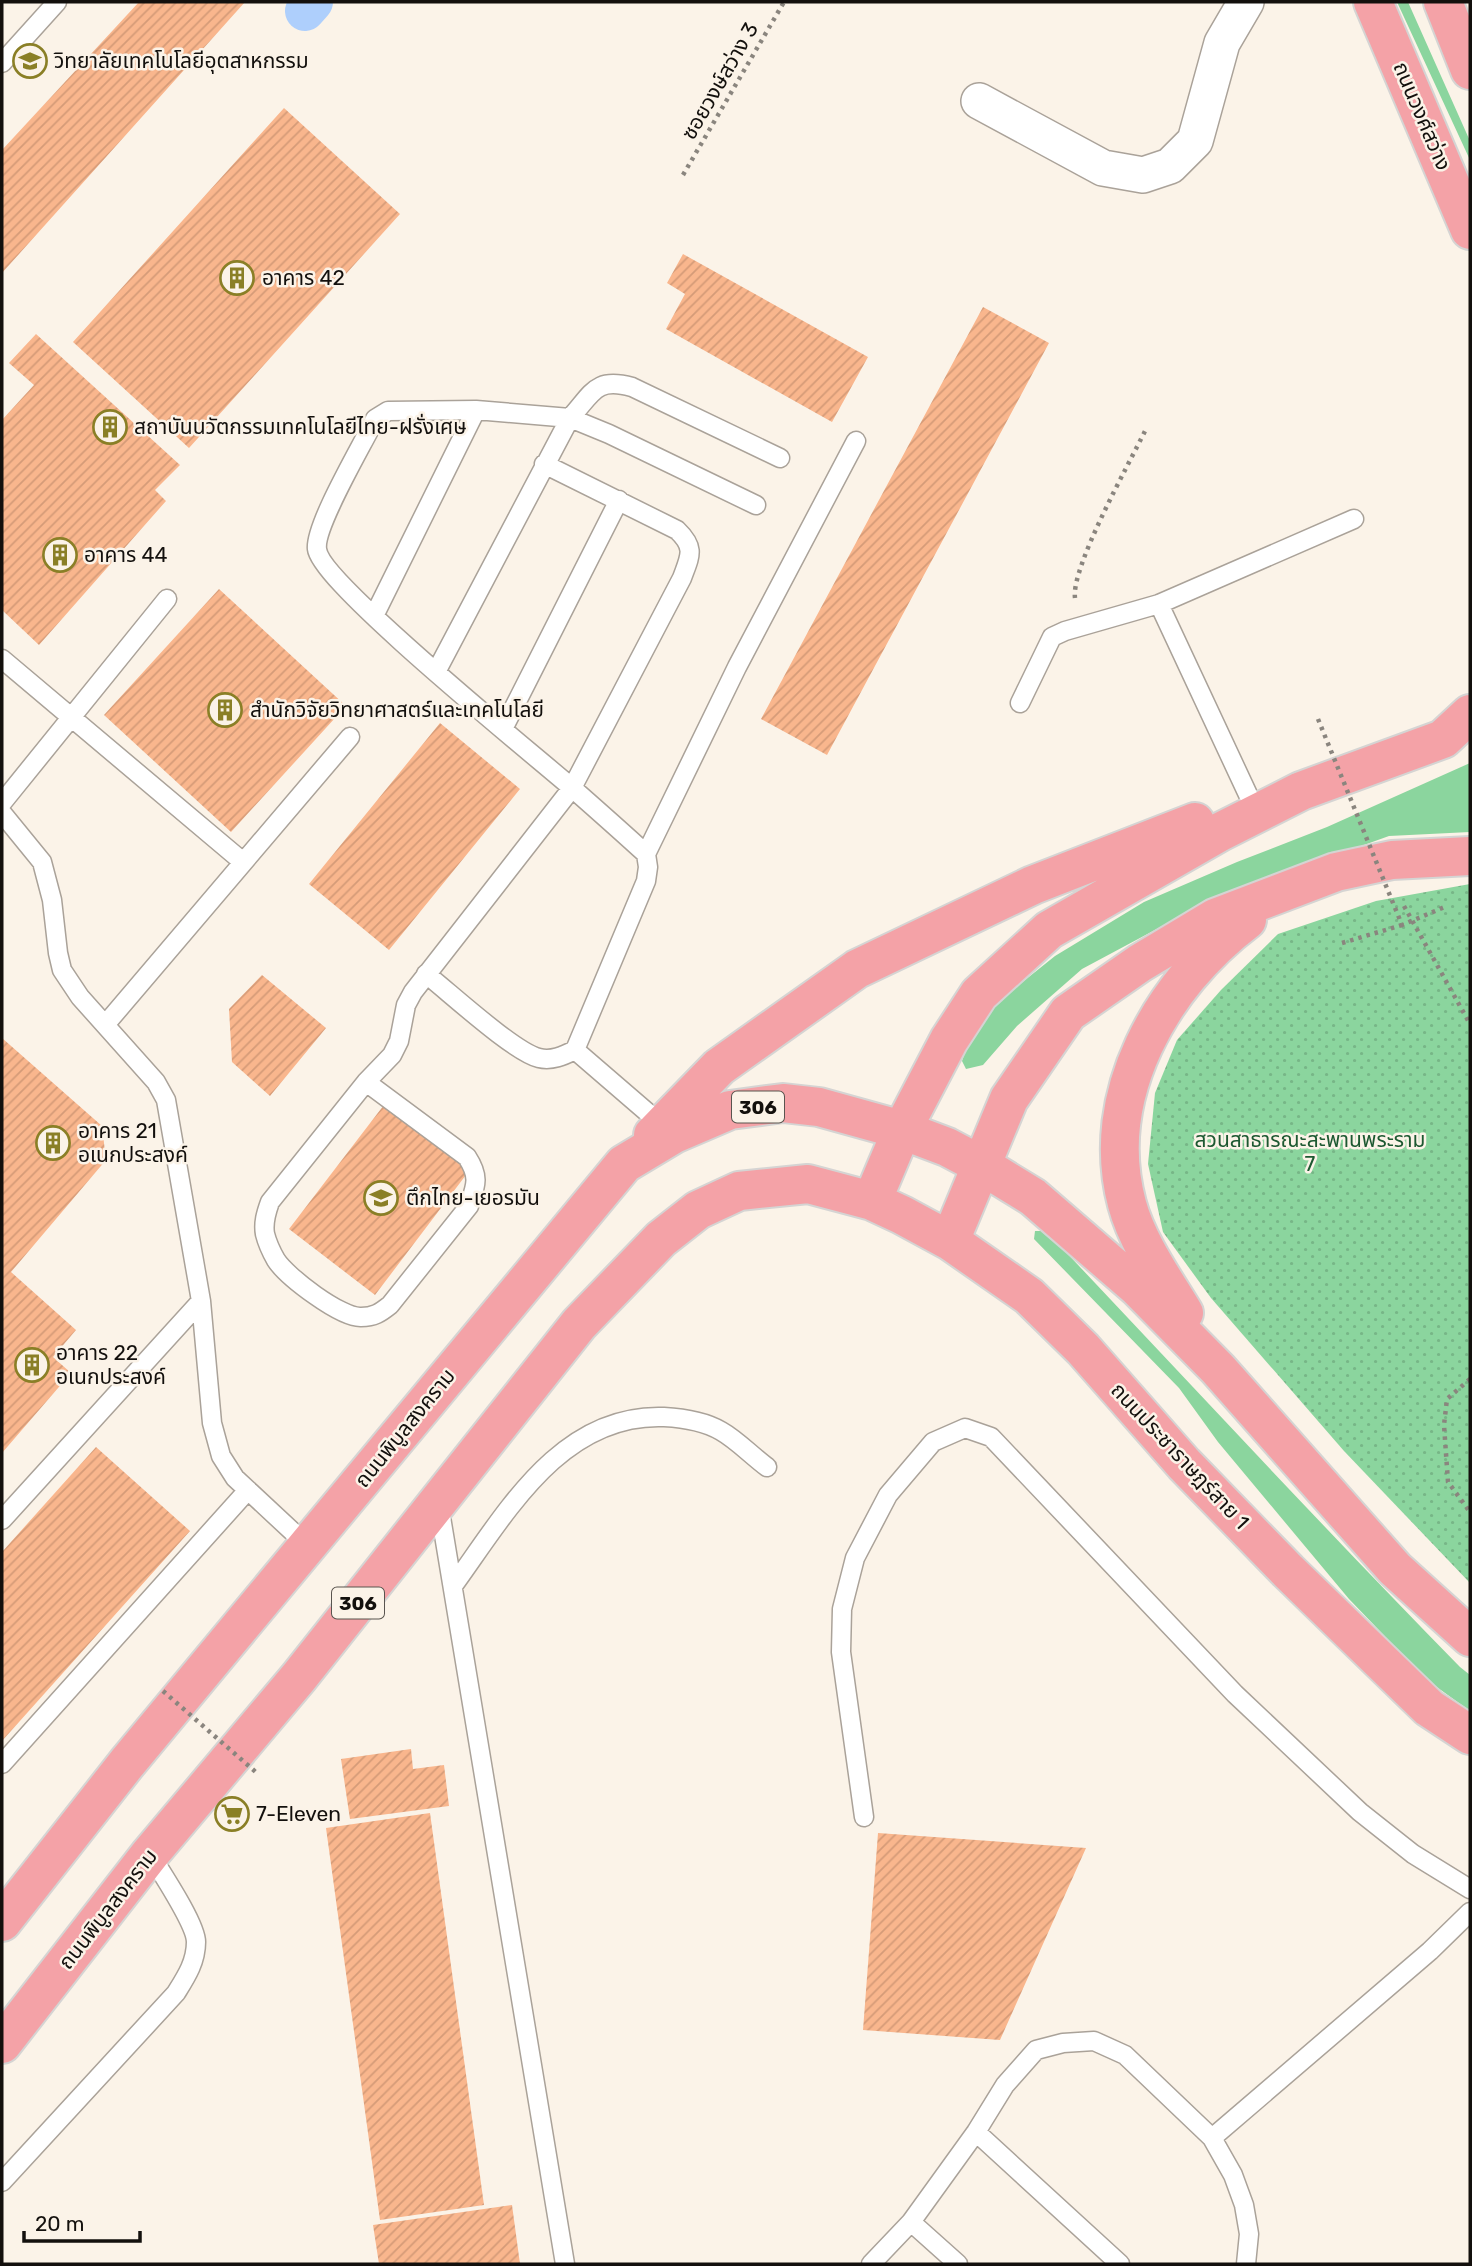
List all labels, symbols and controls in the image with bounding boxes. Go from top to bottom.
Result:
street label: ซอยวงษ์สว่าง 3 [676,18,763,144]
school or university icon: วิทยาลัยเทคโนโลยีอุตสาหกรรม [11,42,49,80]
place label: วิทยาลัยเทคโนโลยีอุตสาหกรรม [54,48,309,74]
street label: ถนนวงศ์สว่าง [1388,58,1457,174]
building icon: อาคาร 42 [218,259,256,297]
place label: อาคาร 42 [262,265,345,290]
building icon: สถาบันนวัตกรรมเทคโนโลยีไทย-ฝรั่งเศษ [91,408,129,446]
place label: สถาบันนวัตกรรมเทคโนโลยีไทย-ฝรั่งเศษ [134,413,467,439]
building icon: อาคาร 44 [41,536,79,574]
place label: อาคาร 44 [84,542,167,567]
building icon: สำนักวิจัยวิทยาศาสตร์และเทคโนโลยี [206,691,244,729]
place label: สำนักวิจัยวิทยาศาสตร์และเทคโนโลยี [250,697,544,722]
road number: 306 [732,1092,784,1122]
place label: อาคาร 21 อเนกประสงค์ [78,1118,188,1167]
building icon: อาคาร 21 อเนกประสงค์ [34,1124,72,1162]
park label: สวนสาธารณะสะพานพระราม 7 [1195,1127,1425,1176]
school or university icon: ตึกไทย-เยอรมัน [362,1179,400,1217]
place label: ตึกไทย-เยอรมัน [406,1185,540,1210]
place label: อาคาร 22 อเนกประสงค์ [56,1340,166,1389]
building icon: อาคาร 22 อเนกประสงค์ [13,1346,51,1384]
street label: ถนนพิบูลสงคราม [349,1363,461,1493]
street label: ถนนประชาราษฎร์สาย 1 [1106,1377,1255,1534]
road number: 306 [332,1588,384,1618]
supermarket icon: 7-Eleven [213,1795,251,1833]
place label: 7-Eleven [256,1801,341,1826]
street label: ถนนพิบูลสงคราม [53,1844,163,1974]
scale bar [24,2200,140,2244]
text: 20 m [35,2211,84,2236]

